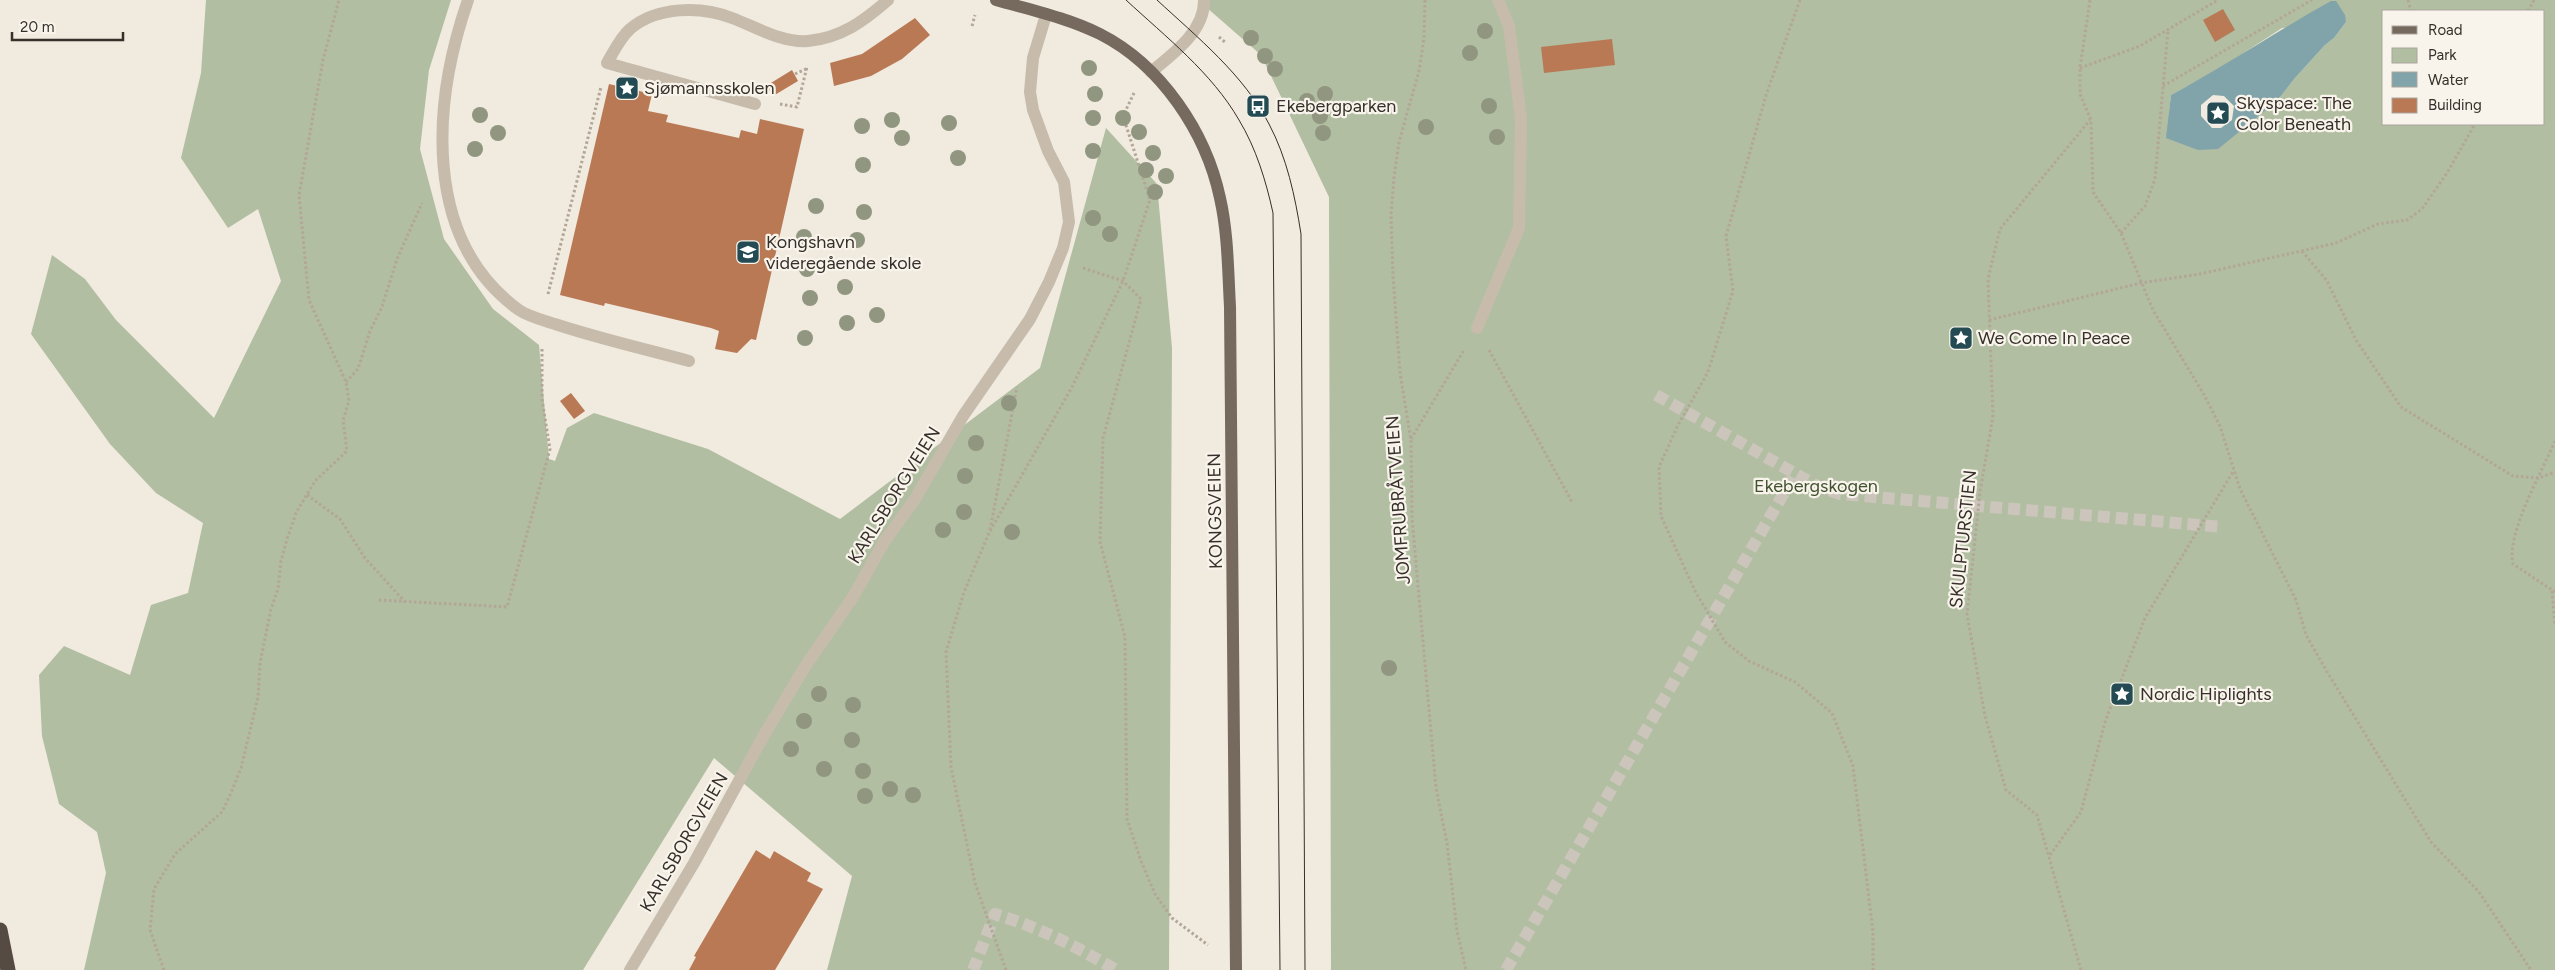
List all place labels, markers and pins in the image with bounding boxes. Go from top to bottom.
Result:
place icon: Sjømannsskolen [614,75,640,101]
place label: Sjømannsskolen [644,77,774,99]
place label: Skyspace: The Color Beneath [2236,92,2352,135]
bus stop icon: Ekebergparken [1245,93,1271,119]
place label: Ekebergparken [1276,95,1396,117]
place icon: Skyspace: The Color Beneath [2205,100,2231,126]
place label: Kongshavn videregående skole [766,231,922,274]
school or university icon: Kongshavn videregående skole [735,239,761,265]
place icon: We Come In Peace [1948,325,1974,351]
place label: We Come In Peace [1978,327,2130,349]
place icon: Nordic Hiplights [2109,681,2135,707]
place label: Nordic Hiplights [2140,683,2272,705]

